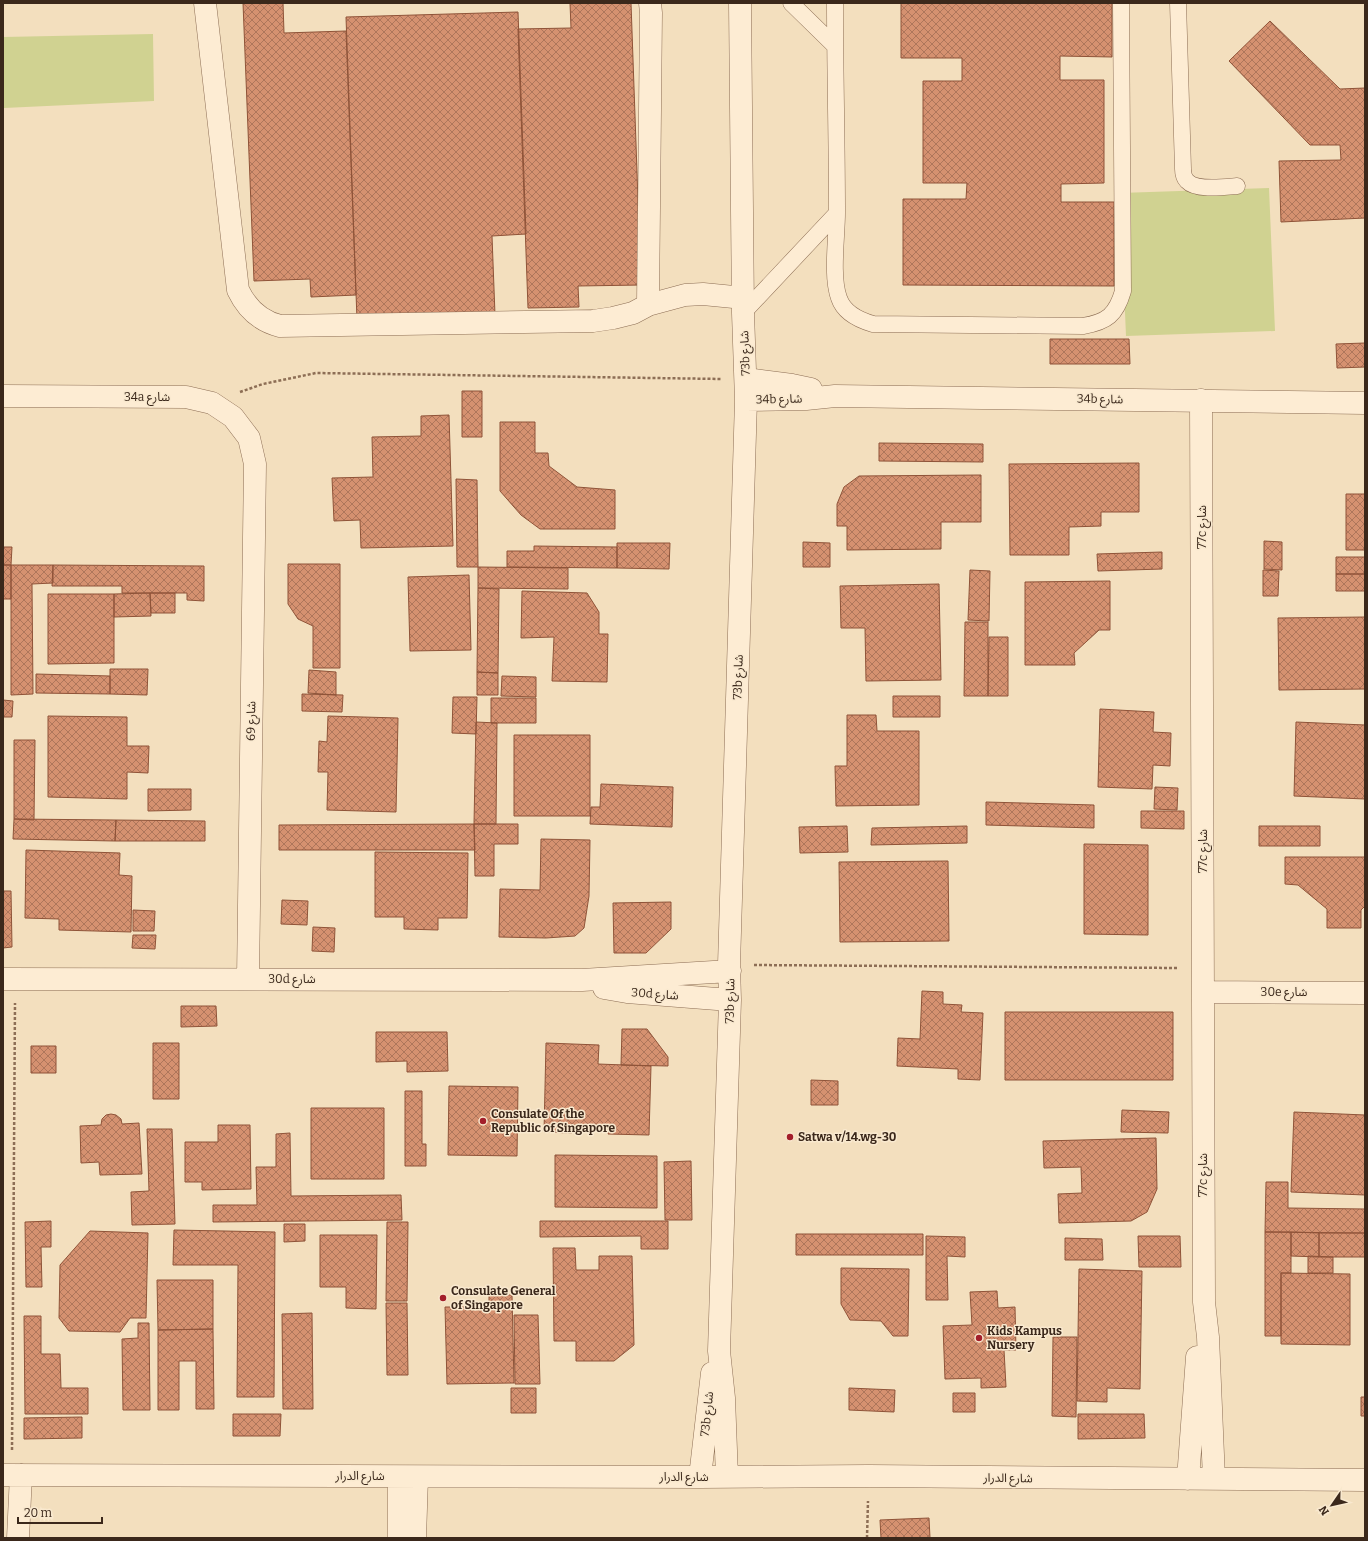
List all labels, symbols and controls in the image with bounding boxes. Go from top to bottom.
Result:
street label: 73b شارع [737,330,755,376]
street label: 34a شارع [124,390,170,406]
street label: 34b شارع [756,392,802,408]
street label: 34b شارع [1077,392,1123,408]
street label: 77c شارع [1195,505,1211,549]
street label: 73b شارع [730,654,748,700]
street label: شارع 69 [244,701,260,741]
street label: 77c شارع [1196,829,1212,873]
street label: 30d شارع [268,972,316,988]
street label: 73b شارع [723,978,739,1024]
street label: 30d شارع [631,985,679,1005]
street label: 30e شارع [1261,985,1307,1001]
place label: Consulate Of the Republic of Singapore [491,1107,615,1135]
marker: Consulate Of the Republic of Singapore [478,1116,488,1126]
place label: Satwa v/14.wg-30 [798,1130,897,1144]
marker: Satwa v/14.wg-30 [785,1132,795,1142]
street label: 77c شارع [1196,1153,1212,1197]
place label: Consulate General of Singapore [451,1284,556,1312]
marker: Consulate General of Singapore [438,1293,448,1303]
place label: Kids Kampus Nursery [987,1324,1062,1352]
marker: Kids Kampus Nursery [974,1333,984,1343]
street label: 73b شارع [698,1391,718,1437]
street label: شارع الدرار [334,1469,385,1485]
street label: شارع الدرار [658,1470,709,1486]
street label: شارع الدرار [982,1471,1033,1487]
north arrow [1312,1485,1352,1525]
scale bar [18,1499,102,1525]
text: N [1316,1503,1332,1517]
text: 20 m [24,1506,53,1520]

